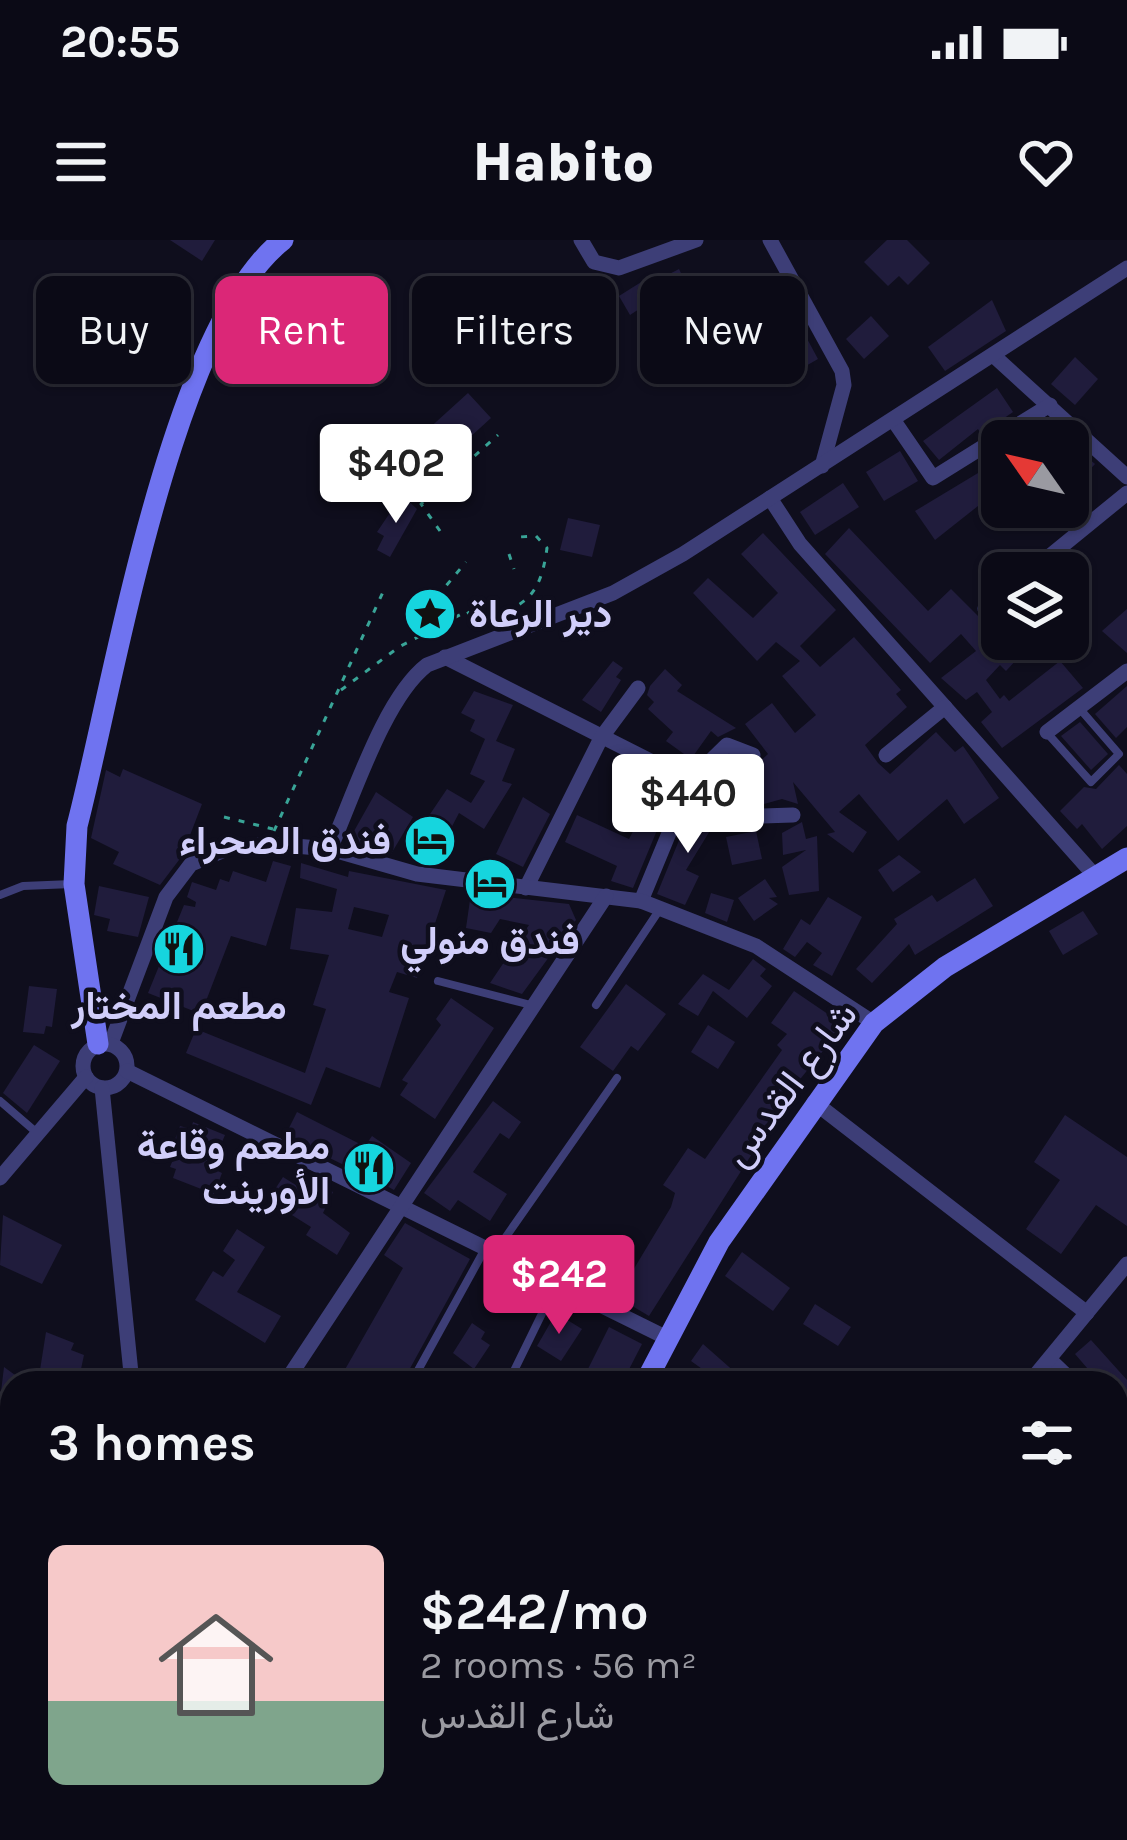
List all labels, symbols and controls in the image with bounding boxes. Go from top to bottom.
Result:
text: 20:55 [60,16,180,68]
icon: menu [48,129,114,195]
icon: heart [1013,129,1079,195]
text: Habito [473,130,654,194]
chip: Buy [36,276,191,384]
chip: Rent [215,276,388,384]
chip: Filters [412,276,616,384]
chip: New [640,276,805,384]
north arrow [981,420,1089,528]
map controls [981,420,1089,660]
pin: $402 [325,424,467,526]
text: $402 [347,440,445,486]
button: layers [981,552,1089,660]
place icon: دير الرعاة [402,586,458,642]
place label: دير الرعاة [469,591,612,638]
pin: $440 [617,754,759,856]
text: $440 [639,770,737,816]
hotel icon: فندق الصحراء [402,813,458,869]
place label: فندق الصحراء [179,818,391,865]
hotel icon: فندق منولي [462,856,518,912]
place label: فندق منولي [400,918,580,973]
restaurant icon: مطعم المختار [151,921,207,977]
place label: مطعم المختار [70,983,287,1031]
street label: شارع القدس [713,993,869,1177]
place label: مطعم وقاعة الأورينت [137,1123,330,1215]
restaurant icon: مطعم وقاعة الأورينت [341,1140,397,1196]
pin: $242 [488,1235,630,1337]
text: $242 [510,1251,608,1297]
icon: filters [1014,1410,1080,1476]
text: 3 homes [48,1413,256,1473]
text: $242/mo [420,1582,649,1642]
icon: home [144,1593,288,1737]
text: 2 rooms · 56 m² [420,1642,697,1688]
text: شارع القدس [420,1692,614,1738]

